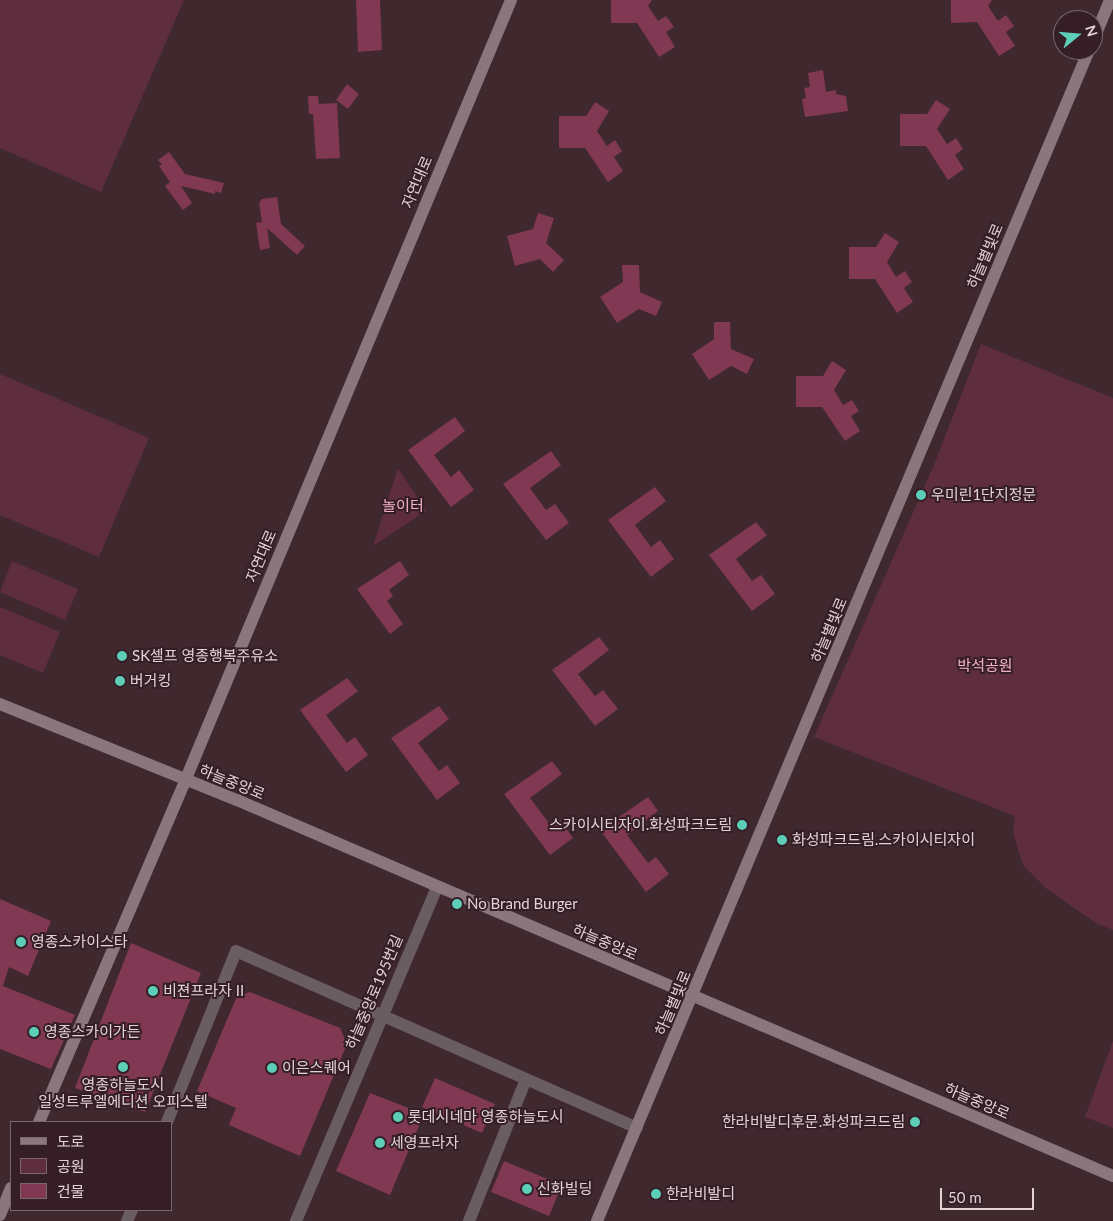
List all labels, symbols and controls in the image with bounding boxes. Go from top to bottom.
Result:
north arrow [1053,10,1103,60]
text: N [1082,23,1102,38]
street label: 자연대로 [398,153,436,211]
street label: 하늘별빛로 [963,221,1007,291]
place label: 우미린1단지정문 [931,486,1036,504]
marker: 우미린1단지정문 [915,489,927,501]
park label: 놀이터 [382,497,424,515]
street label: 자연대로 [242,527,280,585]
street label: 하늘별빛로 [807,595,851,665]
place label: SK셀프 영종행복주유소 [132,647,278,665]
marker: SK셀프 영종행복주유소 [116,650,128,662]
park label: 박석공원 [957,657,1013,675]
place label: 버거킹 [130,672,171,690]
marker: 버거킹 [114,675,126,687]
street label: 하늘중앙로 [197,761,267,803]
place label: 스카이시티자이.화성파크드림 [549,816,732,834]
marker: 스카이시티자이.화성파크드림 [736,819,748,831]
place label: 화성파크드림.스카이시티자이 [792,831,975,849]
marker: 화성파크드림.스카이시티자이 [776,834,788,846]
place label: No Brand Burger [467,895,578,913]
marker: No Brand Burger [451,898,463,910]
street label: 하늘중앙로 [570,920,640,964]
street label: 하늘중앙로195번길 [342,932,406,1052]
place label: 영종스카이스타 [31,933,128,951]
marker: 영종스카이스타 [15,936,27,948]
street label: 하늘별빛로 [651,968,695,1038]
place label: 비젼프라자 II [163,982,244,1000]
marker: 비젼프라자 II [147,985,159,997]
place label: 영종스카이가든 [44,1023,141,1041]
marker: 영종스카이가든 [28,1026,40,1038]
place label: 이은스퀘어 [282,1059,351,1077]
marker: 영종하늘도시 일성트루엘에디션 오피스텔 [117,1061,129,1073]
marker: 이은스퀘어 [266,1062,278,1074]
place label: 영종하늘도시 일성트루엘에디션 오피스텔 [38,1075,208,1110]
street label: 하늘중앙로 [942,1079,1012,1123]
place label: 롯데시네마 영종하늘도시 [408,1108,564,1126]
marker: 롯데시네마 영종하늘도시 [392,1111,404,1123]
place label: 한라비발디후문.화성파크드림 [722,1113,905,1131]
marker: 한라비발디후문.화성파크드림 [909,1116,921,1128]
legend [10,1121,172,1211]
text: 도로 [57,1132,85,1150]
place label: 세영프라자 [390,1134,459,1152]
marker: 세영프라자 [374,1137,386,1149]
text: 공원 [57,1157,85,1175]
scale bar [943,1178,1037,1210]
place label: 신화빌딩 [537,1180,592,1198]
text: 건물 [57,1182,85,1200]
marker: 신화빌딩 [521,1183,533,1195]
place label: 한라비발디 [666,1185,735,1203]
marker: 한라비발디 [650,1188,662,1200]
text: 50 m [948,1188,982,1206]

